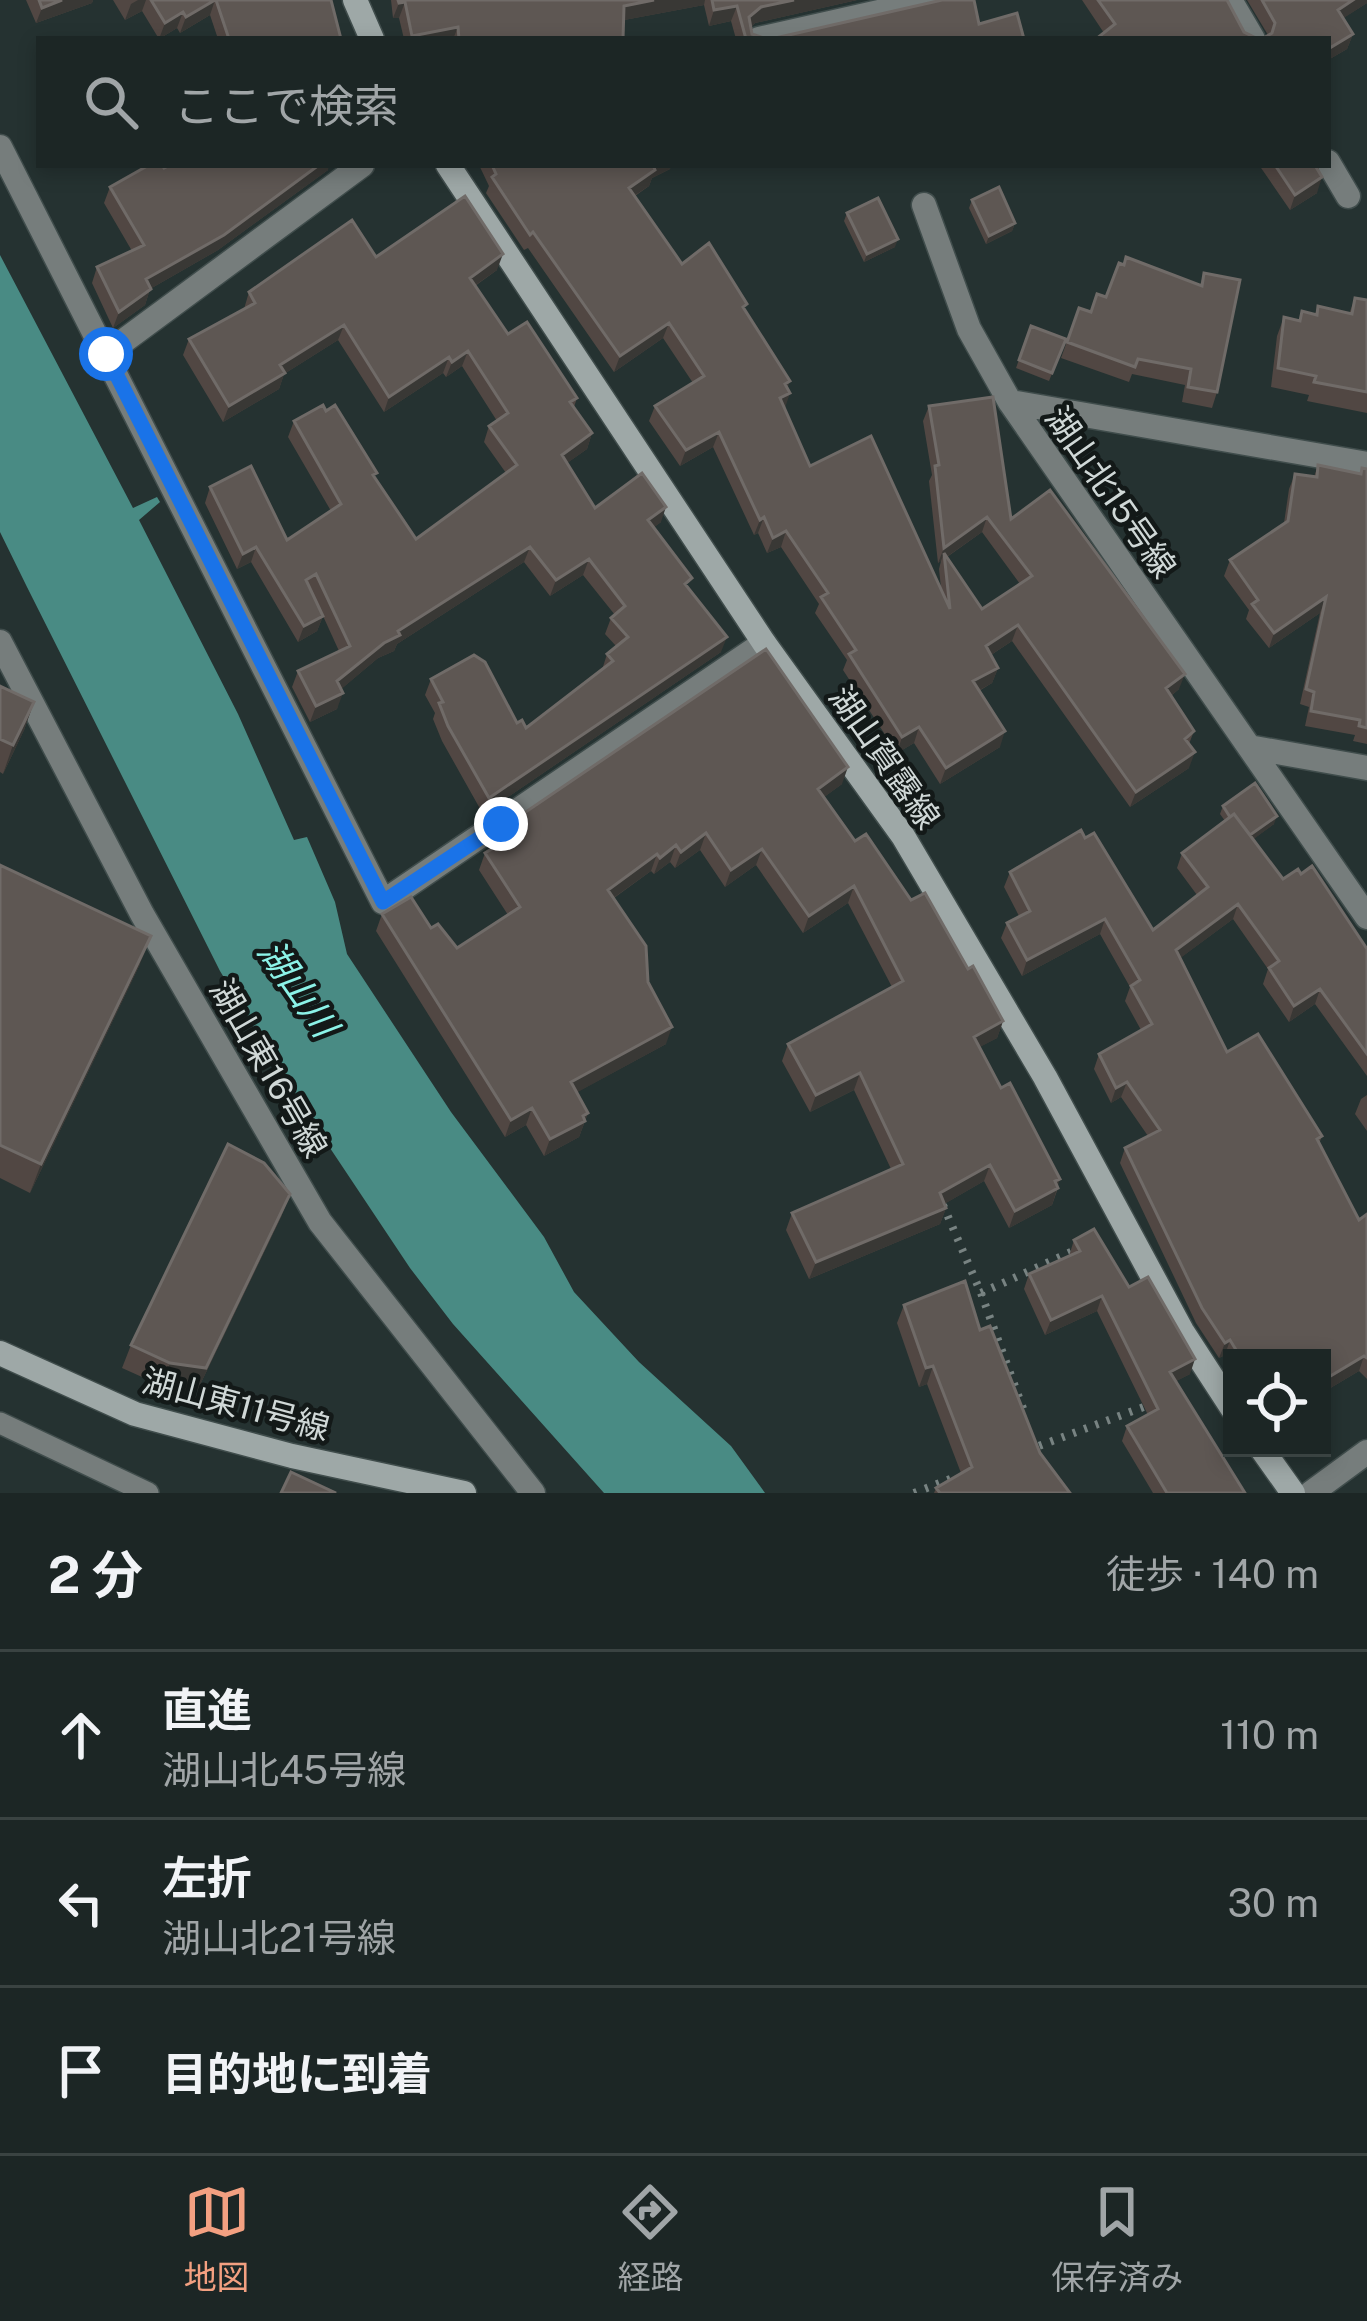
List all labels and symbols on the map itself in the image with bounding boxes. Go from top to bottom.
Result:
route start [79,327,133,381]
street label: 湖山北15号線 [1038,399,1184,585]
street label: 湖山賀露線 [822,679,948,835]
route end [474,797,528,851]
water label: 湖山川 [250,932,348,1048]
street label: 湖山東16号線 [203,972,335,1164]
street label: 湖山東11号線 [138,1361,334,1447]

